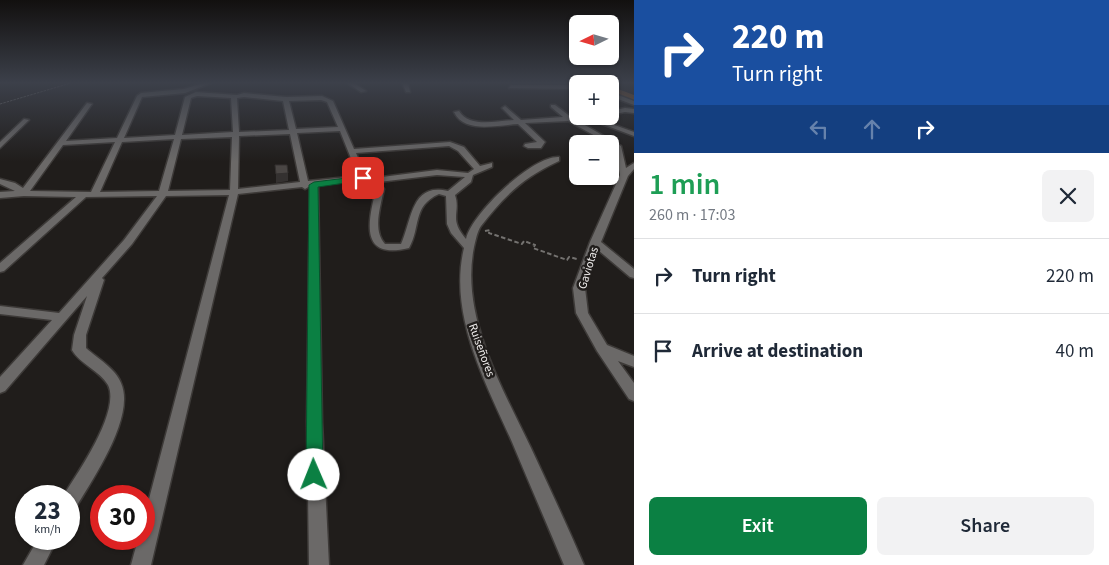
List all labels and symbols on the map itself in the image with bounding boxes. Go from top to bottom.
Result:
north arrow [569,15,619,65]
pin [342,157,384,199]
street label: Gaviotas [574,245,603,291]
street label: Ruiseñores [464,321,499,379]
position arrow [287,448,339,500]
speed limit sign: 30 [90,485,155,550]

